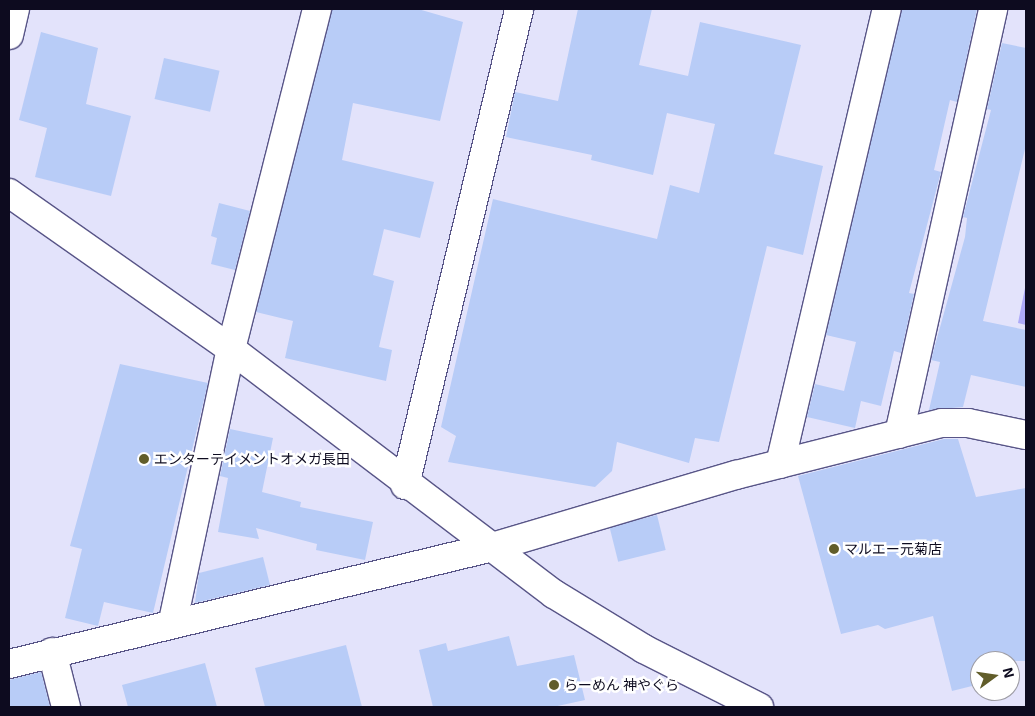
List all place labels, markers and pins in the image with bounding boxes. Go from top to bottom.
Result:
place label: エンターテイメントオメガ長田 [154,451,350,467]
marker: エンターテイメントオメガ長田 [138,453,150,465]
place label: マルエー元菊店 [844,541,942,557]
marker: マルエー元菊店 [828,543,840,555]
place label: らーめん 神やぐら [564,677,679,693]
marker: らーめん 神やぐら [548,679,560,691]

